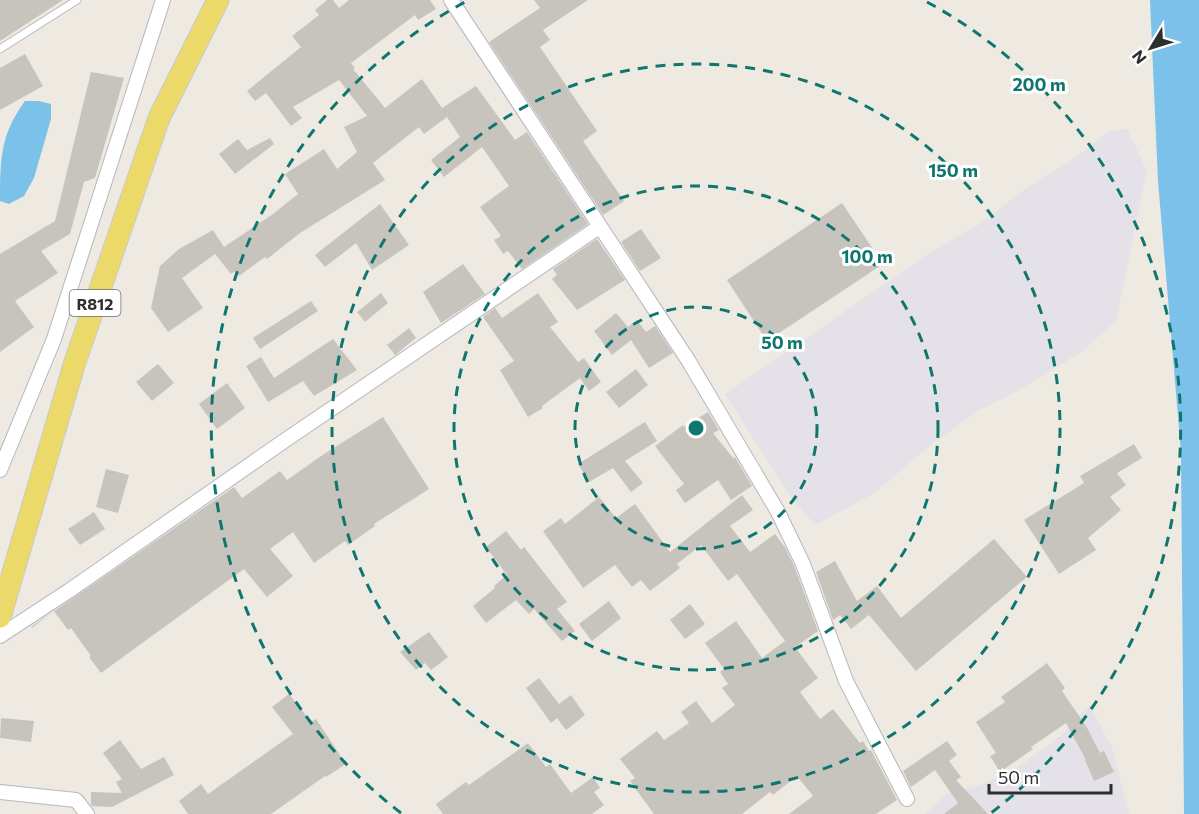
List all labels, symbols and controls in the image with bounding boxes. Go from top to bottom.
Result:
north arrow [1121,18,1181,78]
text: N [1128,47,1150,68]
text: 200 m [1012,73,1066,95]
text: 150 m [928,159,978,181]
text: 100 m [841,245,893,267]
road number: R812 [70,290,121,316]
text: 50 m [761,331,803,353]
centre of rings [686,418,706,438]
scale bar [989,757,1110,795]
text: 50 m [998,766,1039,788]

